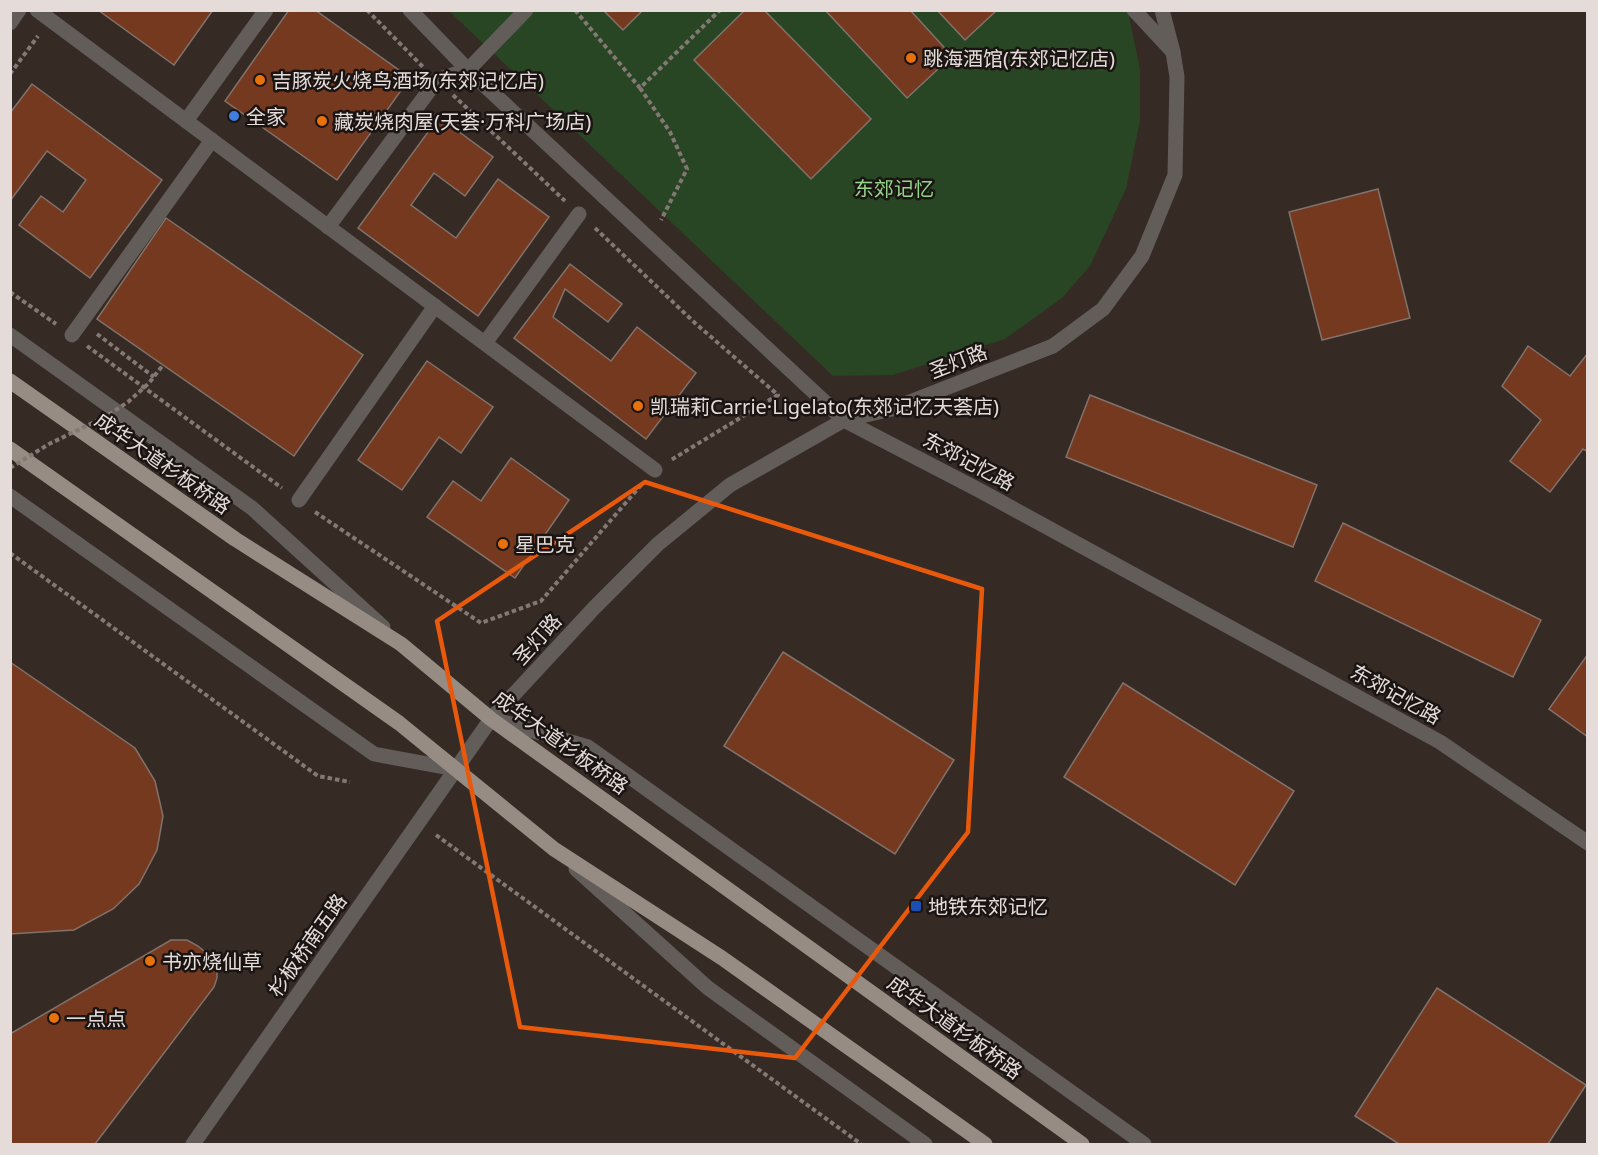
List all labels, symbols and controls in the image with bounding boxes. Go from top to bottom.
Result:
place label: 跳海酒馆(东郊记忆店) [923,45,1115,72]
marker: 跳海酒馆(东郊记忆店) [904,51,918,65]
place label: 吉豚炭火烧鸟酒场(东郊记忆店) [272,67,544,94]
marker: 吉豚炭火烧鸟酒场(东郊记忆店) [253,73,267,87]
place label: 全家 [246,103,286,130]
place label: 藏炭烧肉屋(天荟·万科广场店) [334,108,591,135]
marker: 全家 [227,109,241,123]
marker: 藏炭烧肉屋(天荟·万科广场店) [315,114,329,128]
park label: 东郊记忆 [854,175,934,202]
street label: 圣灯路 [925,338,991,384]
place label: 凯瑞莉Carrie·Ligelato(东郊记忆天荟店) [650,393,999,420]
marker: 凯瑞莉Carrie·Ligelato(东郊记忆天荟店) [631,399,645,413]
street label: 成华大道杉板桥路 [90,406,236,520]
street label: 东郊记忆路 [919,426,1019,496]
place label: 星巴克 [515,531,575,558]
marker: 星巴克 [496,537,510,551]
street label: 圣灯路 [507,608,567,670]
street label: 东郊记忆路 [1346,658,1446,730]
street label: 成华大道杉板桥路 [488,684,634,800]
street label: 杉板桥南五路 [262,888,352,1002]
place label: 地铁东郊记忆 [928,893,1048,920]
marker: 地铁东郊记忆 [909,899,923,913]
place label: 书亦烧仙草 [162,948,262,975]
marker: 书亦烧仙草 [143,954,157,968]
street label: 成华大道杉板桥路 [882,969,1028,1085]
place label: 一点点 [66,1005,126,1032]
marker: 一点点 [47,1011,61,1025]

